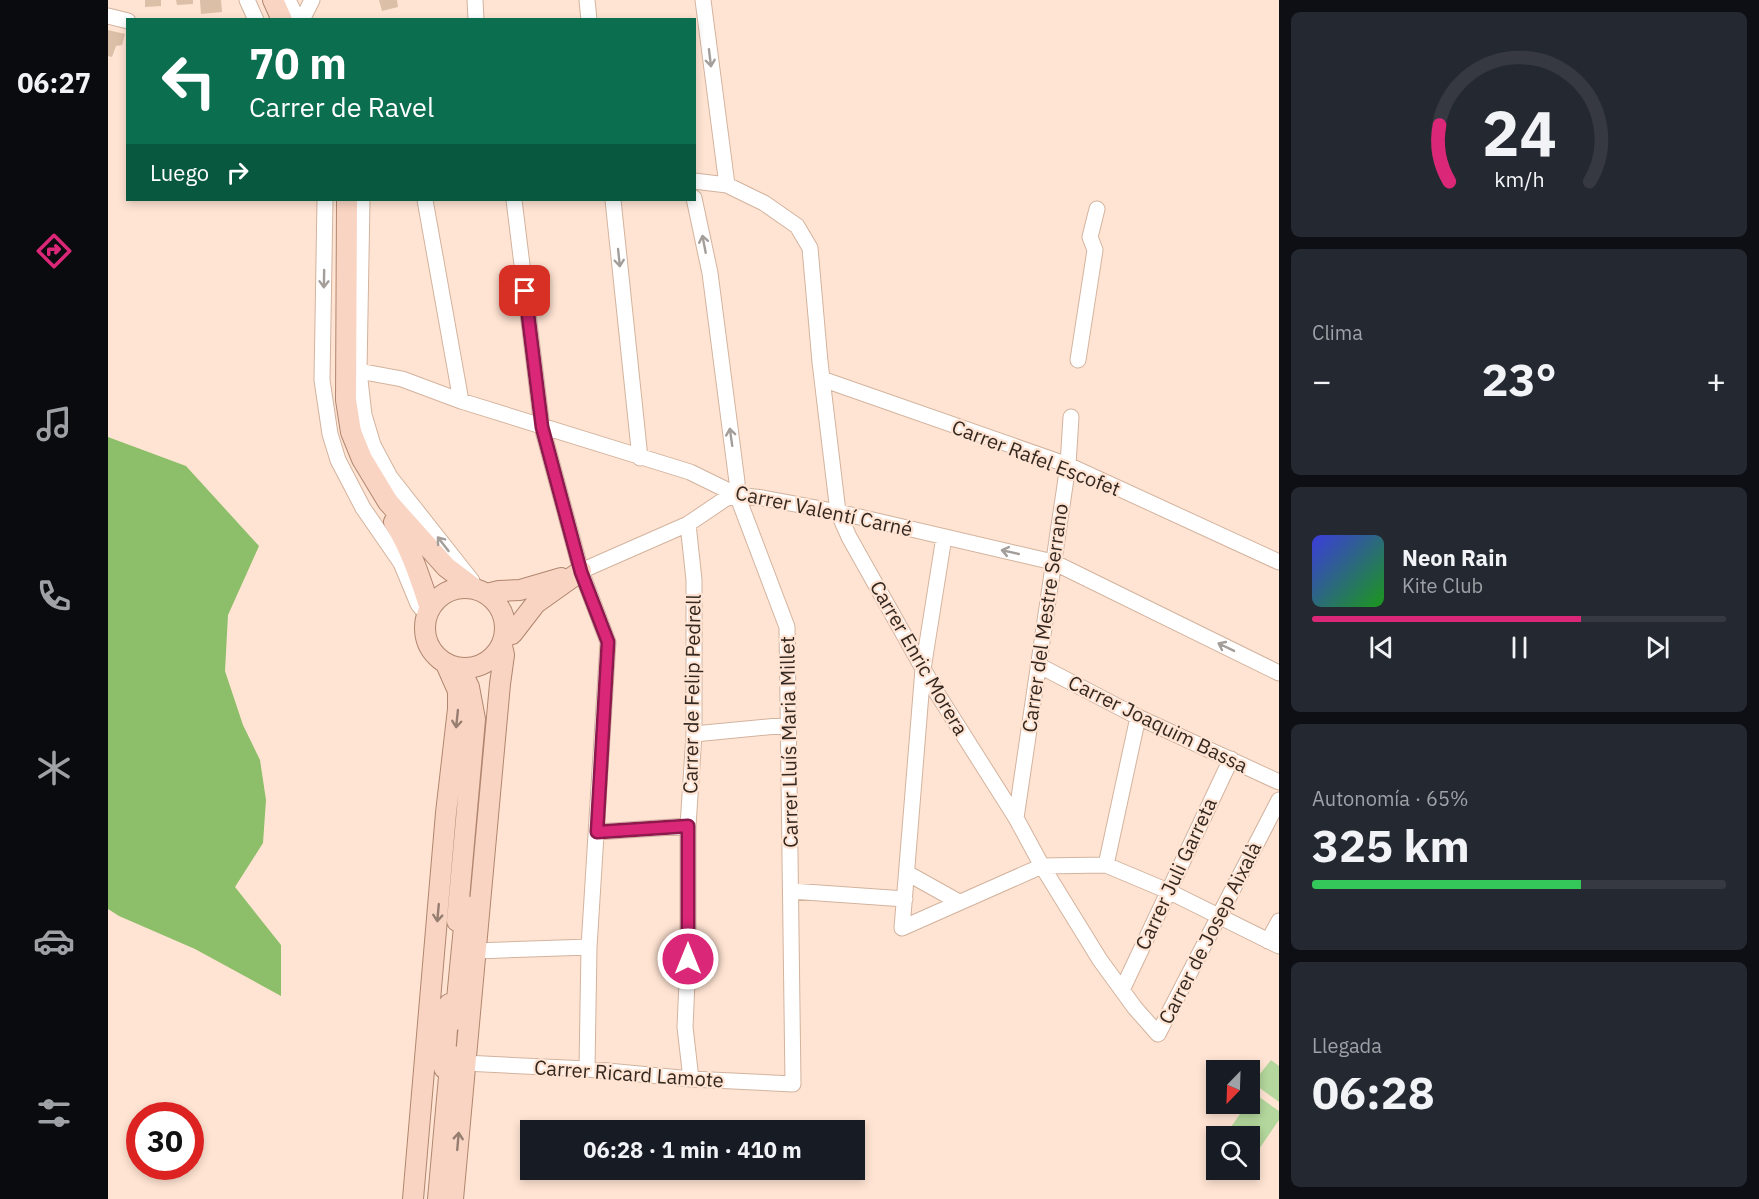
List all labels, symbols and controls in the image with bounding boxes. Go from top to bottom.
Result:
text: 70 m [249,36,347,91]
icon: left [150,42,228,120]
one-way arrow [705,48,716,67]
text: 06:27 [17,65,91,100]
text: Carrer de Ravel [249,89,434,124]
text: 24 [1482,92,1556,173]
icon: right [221,156,254,189]
text: Luego [150,158,209,187]
text: km/h [1494,165,1544,193]
icon: directions [33,230,75,272]
one-way arrow [698,235,709,255]
one-way arrow [614,247,625,267]
pin [499,265,550,316]
one-way arrow [318,268,329,288]
icon: arrive [508,274,541,307]
text: Clima [1312,319,1363,346]
text: 23° [1481,350,1557,408]
text: − [1312,359,1332,402]
text: + [1706,359,1726,402]
icon: music [33,403,75,445]
street label: Carrer Rafel Escofet [948,413,1124,502]
one-way arrow [726,428,737,448]
street label: Carrer Valentí Carné [733,479,915,542]
street label: Carrer del Mestre Serrano [1015,502,1074,734]
one-way arrow [437,536,450,552]
text: Neon Rain [1402,543,1508,572]
one-way arrow [1001,546,1020,558]
text: Kite Club [1402,572,1483,599]
icon: phone [33,575,75,617]
street label: Carrer Enric Morera [864,575,975,740]
street label: Carrer de Felip Pedrell [676,594,707,794]
icon: previous [1365,631,1398,664]
icon: pause [1503,631,1536,664]
icon: next [1641,631,1674,664]
street label: Carrer Lluís Maria Millet [773,636,804,848]
one-way arrow [1218,641,1236,653]
street label: Carrer Joaquim Bassa [1064,668,1253,779]
one-way arrow [451,709,462,729]
icon: climate [33,747,75,789]
text: Autonomía · 65% [1312,785,1469,812]
street label: Carrer Juli Garreta [1128,793,1223,954]
text: 325 km [1312,816,1470,874]
street label: Carrer de Josep Aixalà [1152,837,1267,1029]
one-way arrow [432,903,443,923]
icon: car [33,920,75,962]
position arrow [656,927,720,991]
text: Llegada [1312,1032,1382,1059]
street label: Carrer Ricard Lamote [533,1053,725,1094]
north arrow [1206,1060,1260,1114]
map controls [1206,1060,1260,1180]
text: 06:28 [1312,1063,1435,1121]
icon: filters [33,1092,75,1134]
speed limit sign: 30 [126,1102,204,1180]
button: search [1206,1126,1260,1180]
one-way arrow [452,1131,463,1151]
text: 06:28 · 1 min · 410 m [583,1135,802,1164]

